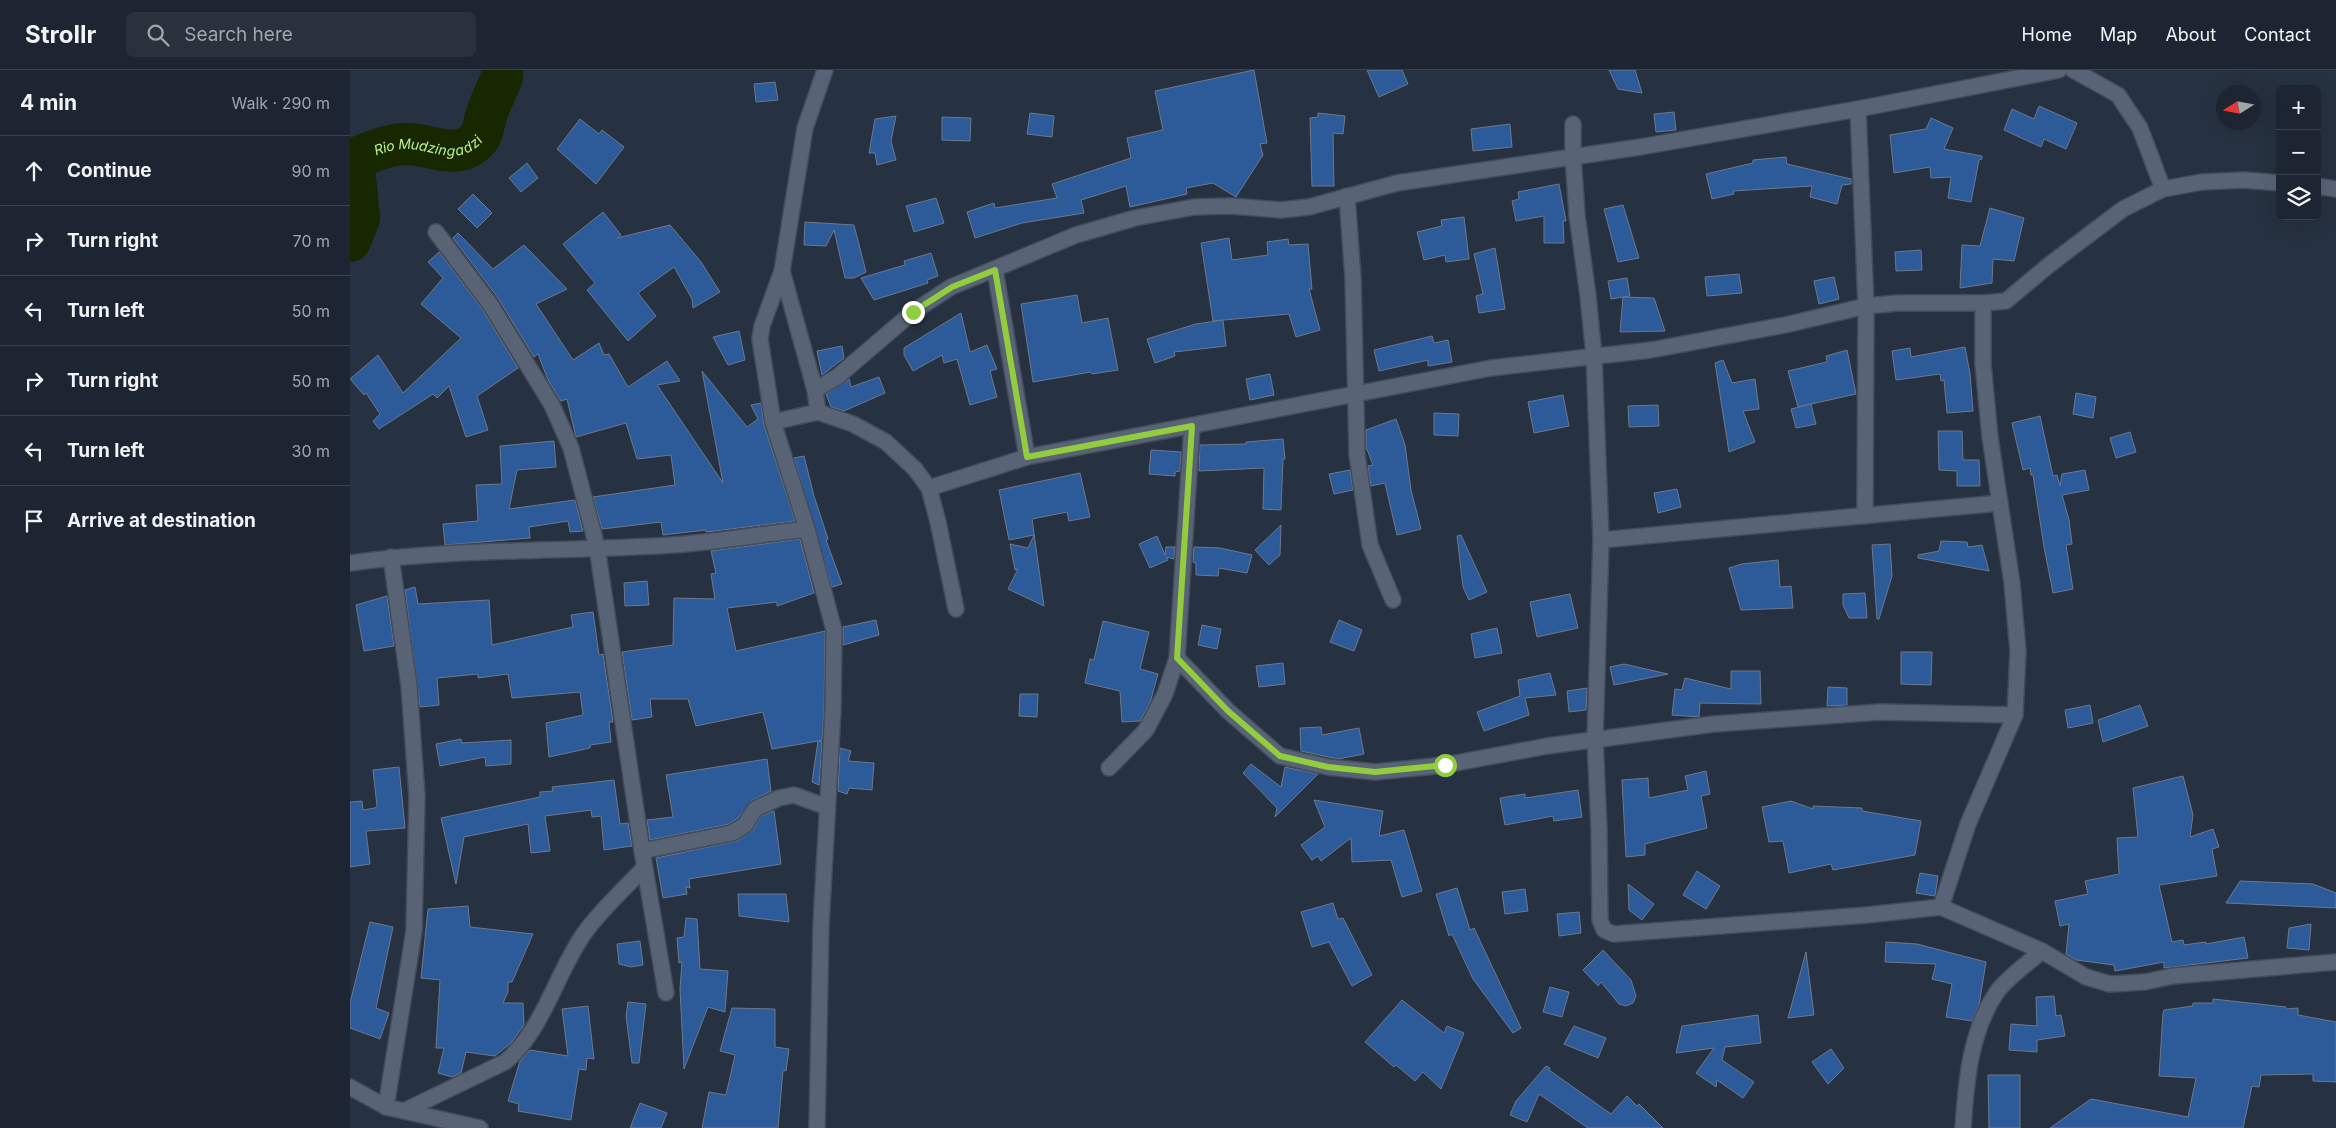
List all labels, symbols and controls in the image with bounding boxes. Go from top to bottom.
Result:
search box [126,12,476,57]
text: Strollr [25,20,96,49]
icon: search [144,21,172,49]
text: Search here [184,23,293,46]
text: Home [2022,24,2072,45]
text: Map [2100,24,2137,45]
text: About [2165,24,2216,45]
text: Contact [2244,24,2311,45]
north arrow [2216,85,2261,130]
map controls [2276,85,2321,220]
button: + [2276,85,2321,130]
text: 4 min [20,90,77,115]
text: Walk · 290 m [232,93,330,113]
button: − [2276,130,2321,175]
water label: Rio Mudzingadzi [372,131,486,159]
icon: ahead [20,157,48,185]
text: Continue [67,159,152,182]
text: 90 m [291,161,330,181]
button: layers [2276,175,2321,220]
icon: right [20,227,48,255]
text: Turn right [67,229,158,252]
text: 70 m [293,231,330,251]
icon: left [20,297,48,325]
text: Turn left [67,299,145,322]
text: 50 m [292,301,330,321]
route end [902,301,925,324]
icon: right [20,367,48,395]
text: Turn right [67,369,158,392]
text: 50 m [292,371,330,391]
icon: left [20,437,48,465]
text: Turn left [67,439,145,462]
text: 30 m [292,441,330,461]
icon: arrive [20,507,48,535]
text: Arrive at destination [67,509,256,532]
route start [1434,754,1457,777]

